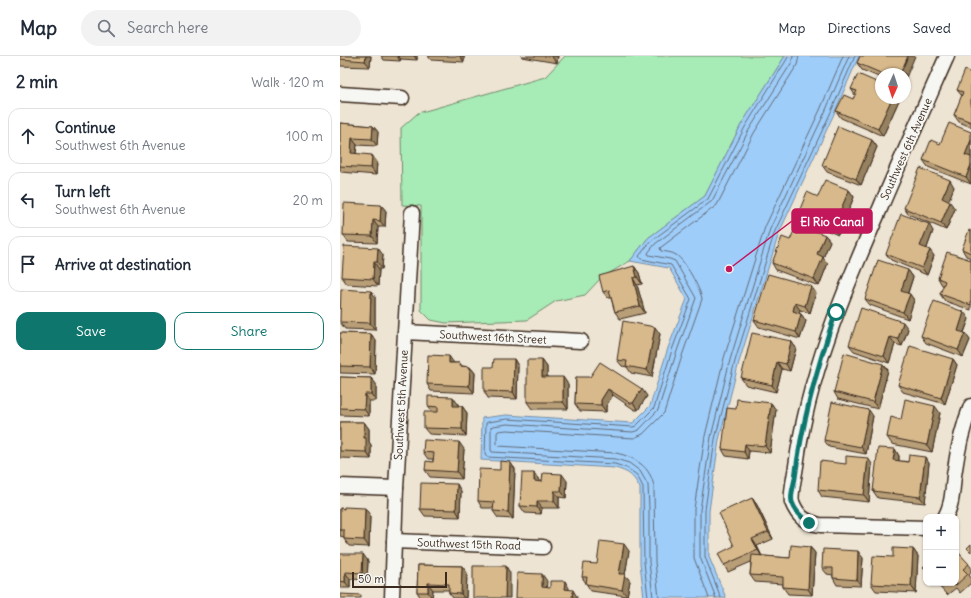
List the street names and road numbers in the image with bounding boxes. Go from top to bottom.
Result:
street label: Southwest 6th Avenue [877,96,935,202]
street label: Southwest 16th Street [439,327,547,347]
street label: Southwest 5th Avenue [391,349,411,461]
street label: Southwest 15th Road [417,535,522,553]

